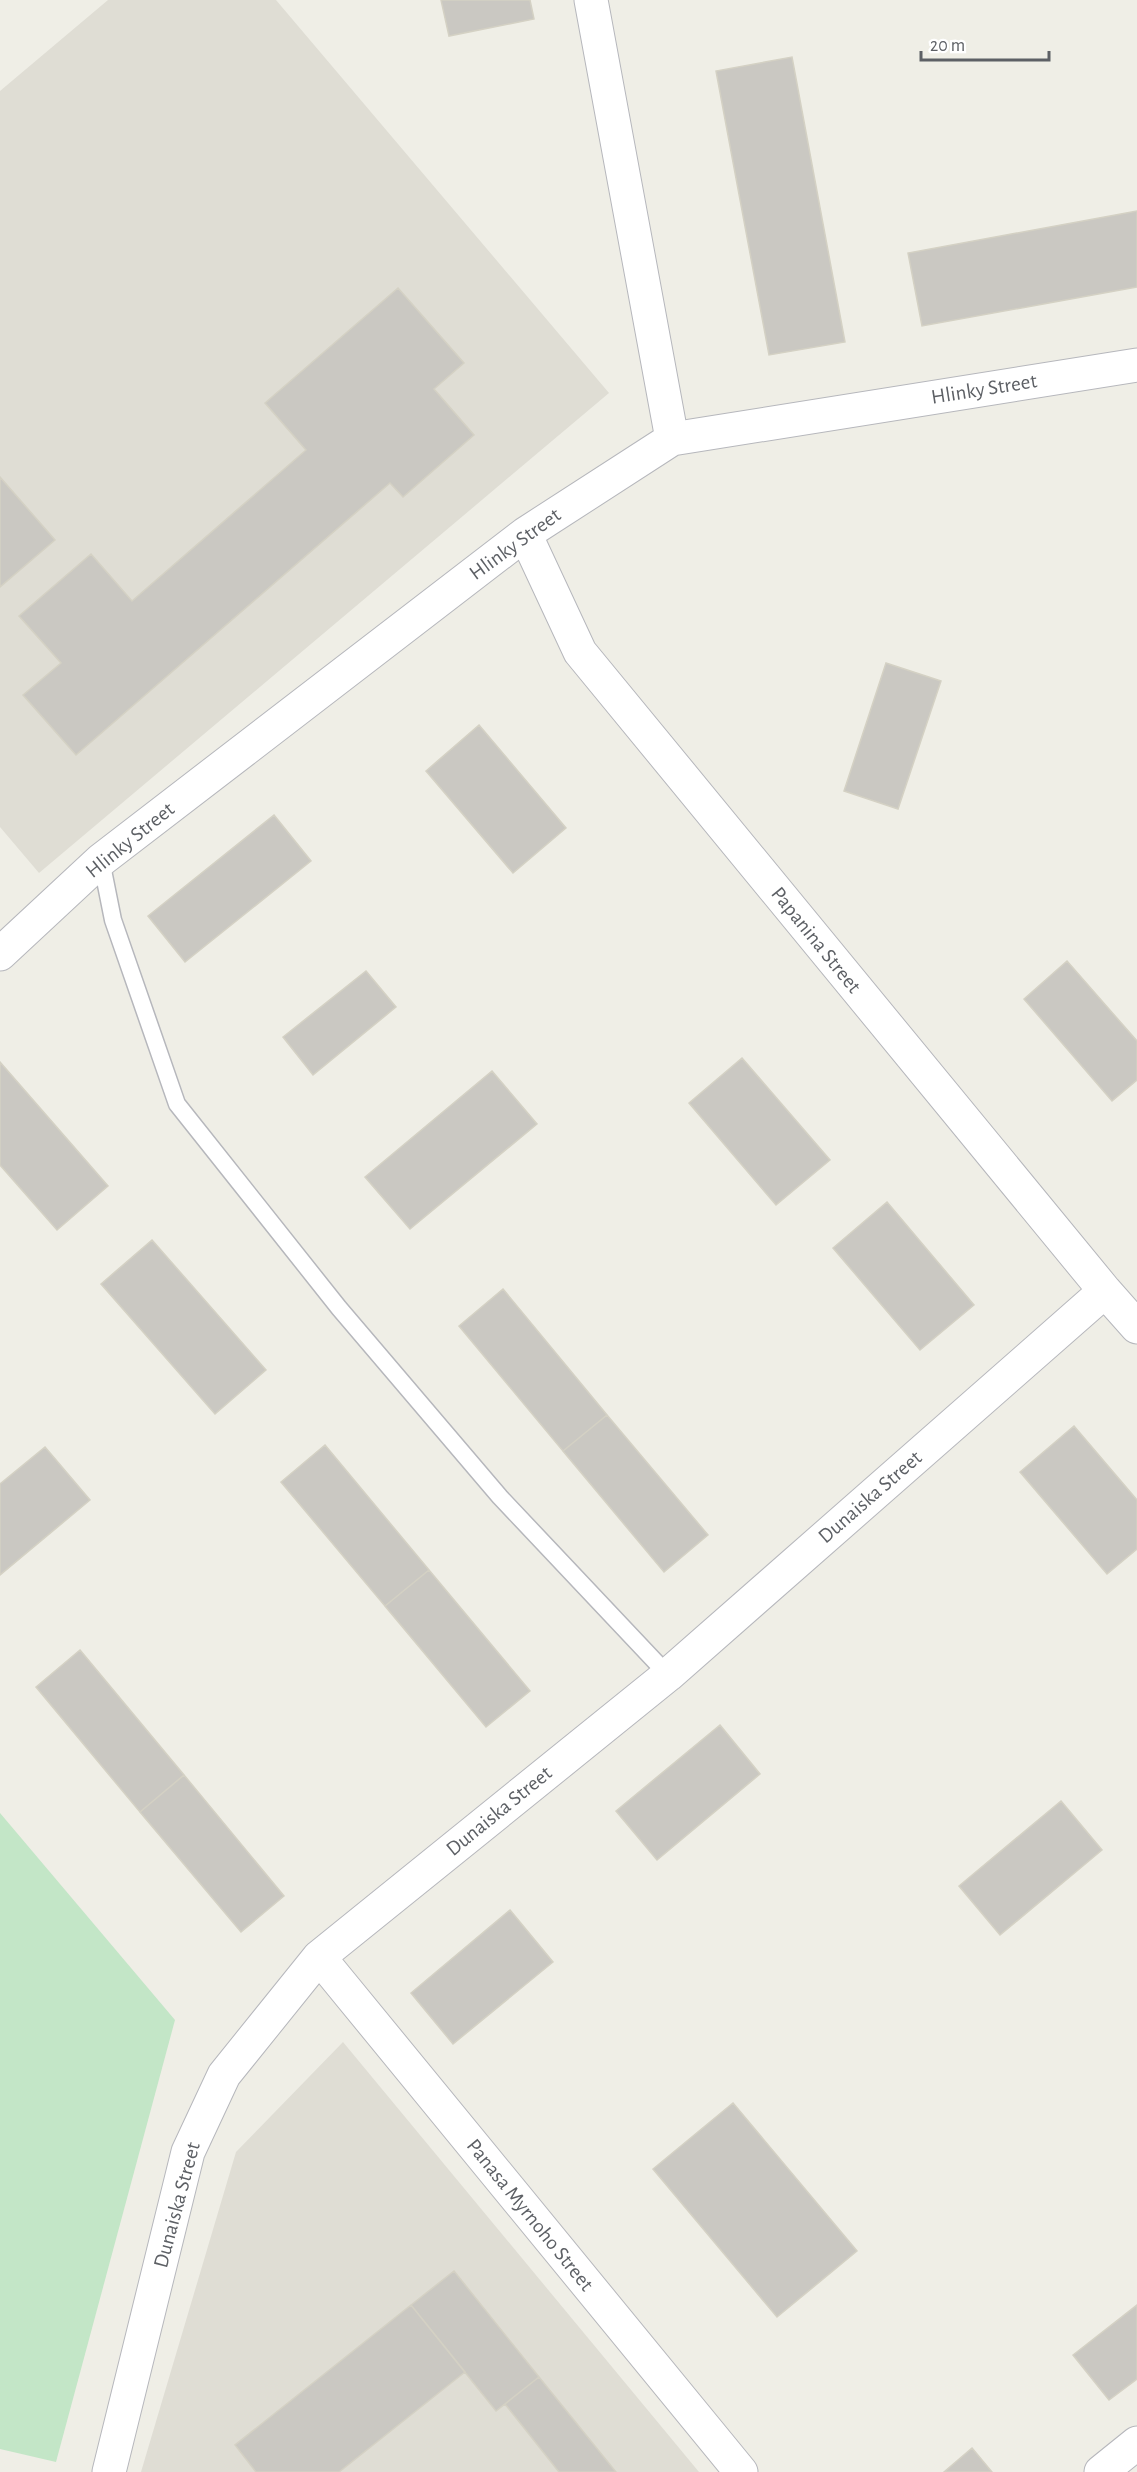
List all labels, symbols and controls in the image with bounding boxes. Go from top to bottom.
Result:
scale bar [921,24,1048,62]
text: 20 m [930,37,965,55]
street label: Hlinky Street [930,370,1039,408]
street label: Hlinky Street [466,504,565,584]
street label: Hlinky Street [82,798,178,882]
street label: Papanina Street [767,883,865,997]
street label: Dunaiska Street [814,1446,926,1547]
street label: Dunaiska Street [442,1762,556,1860]
street label: Panasa Myrnoho Street [463,2135,598,2295]
street label: Dunaiska Street [150,2140,204,2270]

